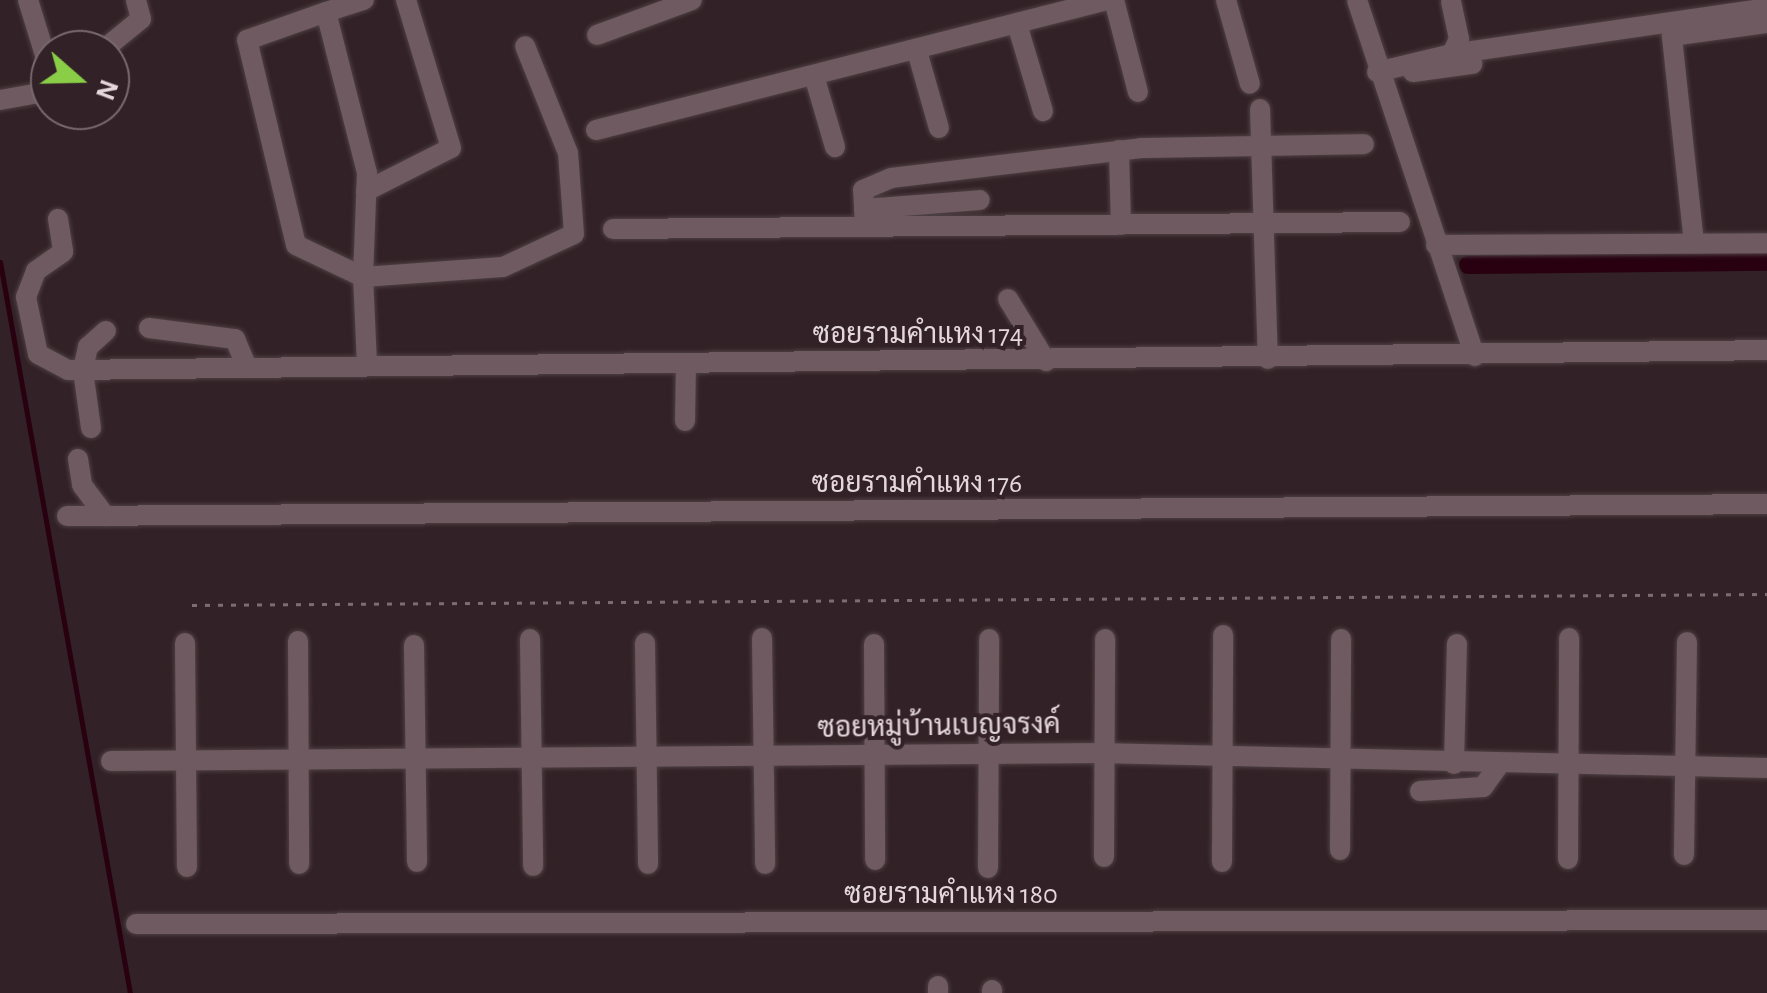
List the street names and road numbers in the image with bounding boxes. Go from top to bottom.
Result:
street label: ซอยรามคำแหง 174 [813,318,1023,352]
street label: ซอยรามคำแหง 176 [812,467,1022,501]
street label: ซอยหมู่บ้านเบญจรงค์ [817,708,1061,746]
street label: ซอยรามคำแหง 180 [844,878,1058,912]

